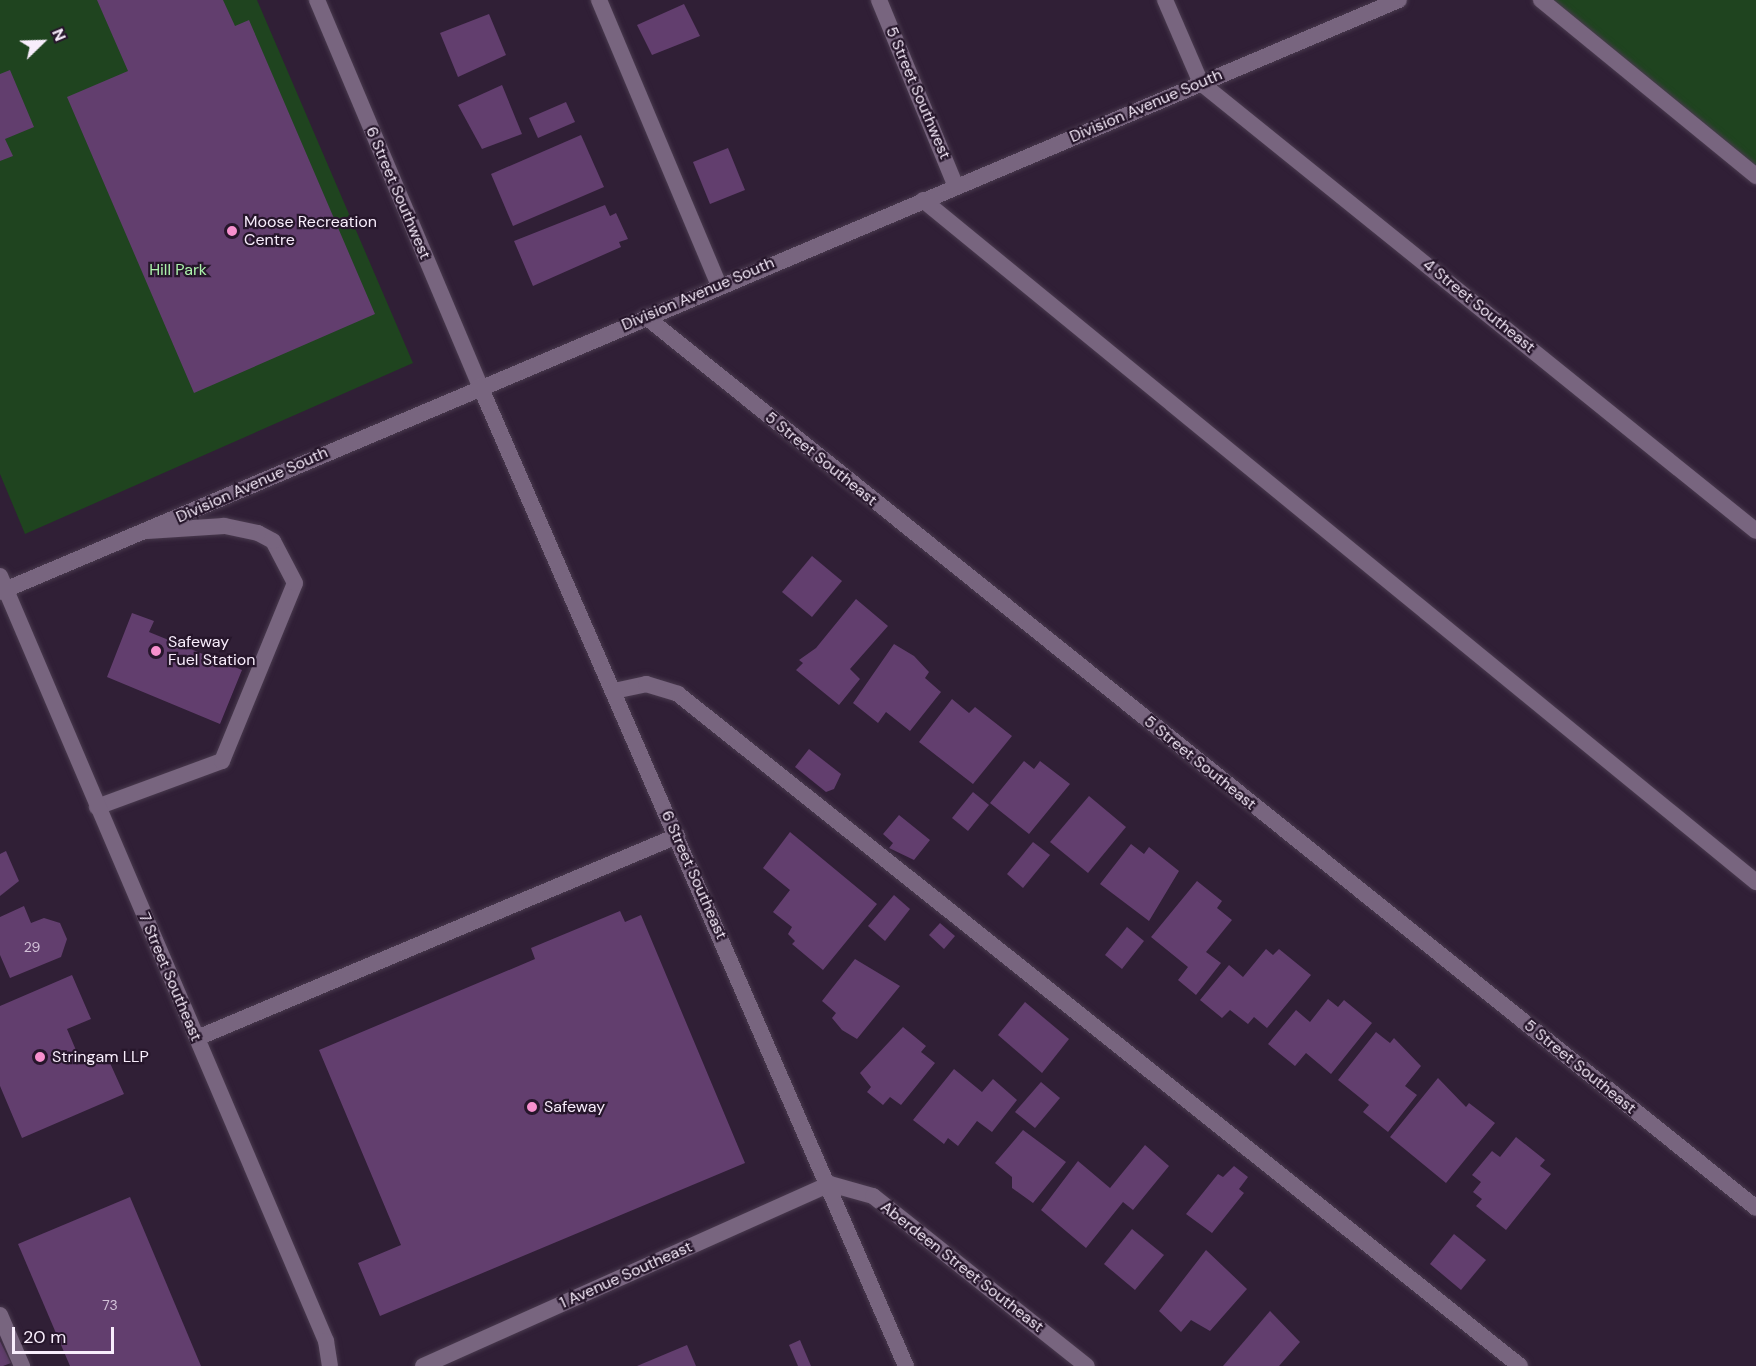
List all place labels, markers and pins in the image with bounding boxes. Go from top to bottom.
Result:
place label: Moose Recreation Centre [244,212,377,250]
marker: Moose Recreation Centre [225,224,239,238]
place label: Safeway Fuel Station [168,632,255,670]
marker: Safeway Fuel Station [149,644,163,658]
place label: Stringam LLP [52,1047,149,1067]
marker: Stringam LLP [33,1050,47,1064]
place label: Safeway [544,1097,605,1117]
marker: Safeway [525,1100,539,1114]

